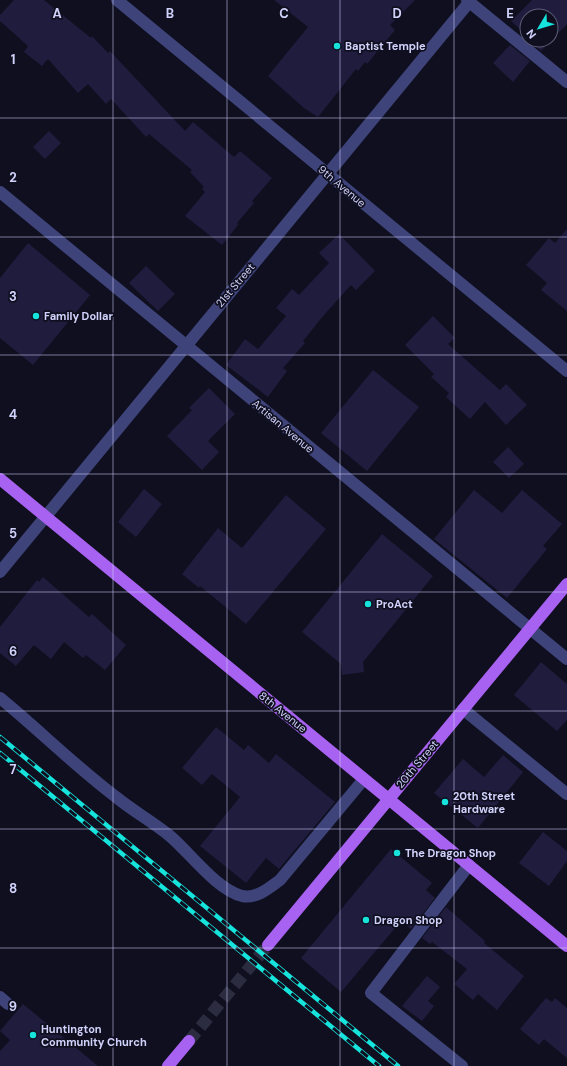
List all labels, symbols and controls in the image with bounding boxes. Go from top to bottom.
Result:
text: A [52,5,62,22]
text: B [166,5,174,22]
text: C [279,5,289,22]
text: D [392,5,402,22]
text: E [506,5,514,22]
north arrow [519,8,559,48]
text: N [523,27,539,42]
place label: Baptist Temple [345,39,426,53]
marker: Baptist Temple [332,41,342,51]
text: 1 [11,51,15,68]
street label: 9th Avenue [315,162,369,210]
text: 2 [9,169,17,186]
street label: 21st Street [212,260,258,310]
text: 3 [9,288,17,305]
place label: Family Dollar [44,309,113,323]
marker: Family Dollar [31,311,41,321]
street label: Artisan Avenue [249,396,317,456]
text: 4 [9,406,17,423]
text: 5 [9,525,17,542]
place label: ProAct [376,597,413,611]
marker: ProAct [363,599,373,609]
text: 6 [9,643,17,660]
street label: 8th Avenue [256,688,310,736]
street label: 20th Street [393,737,441,791]
text: 7 [10,761,17,778]
place label: 20th Street Hardware [453,789,515,816]
marker: 20th Street Hardware [440,797,450,807]
place label: The Dragon Shop [405,846,496,860]
marker: The Dragon Shop [392,848,402,858]
text: 8 [9,880,17,897]
place label: Dragon Shop [374,913,443,927]
marker: Dragon Shop [361,915,371,925]
text: 9 [9,998,17,1015]
place label: Huntington Community Church [41,1022,147,1049]
marker: Huntington Community Church [28,1030,38,1040]

